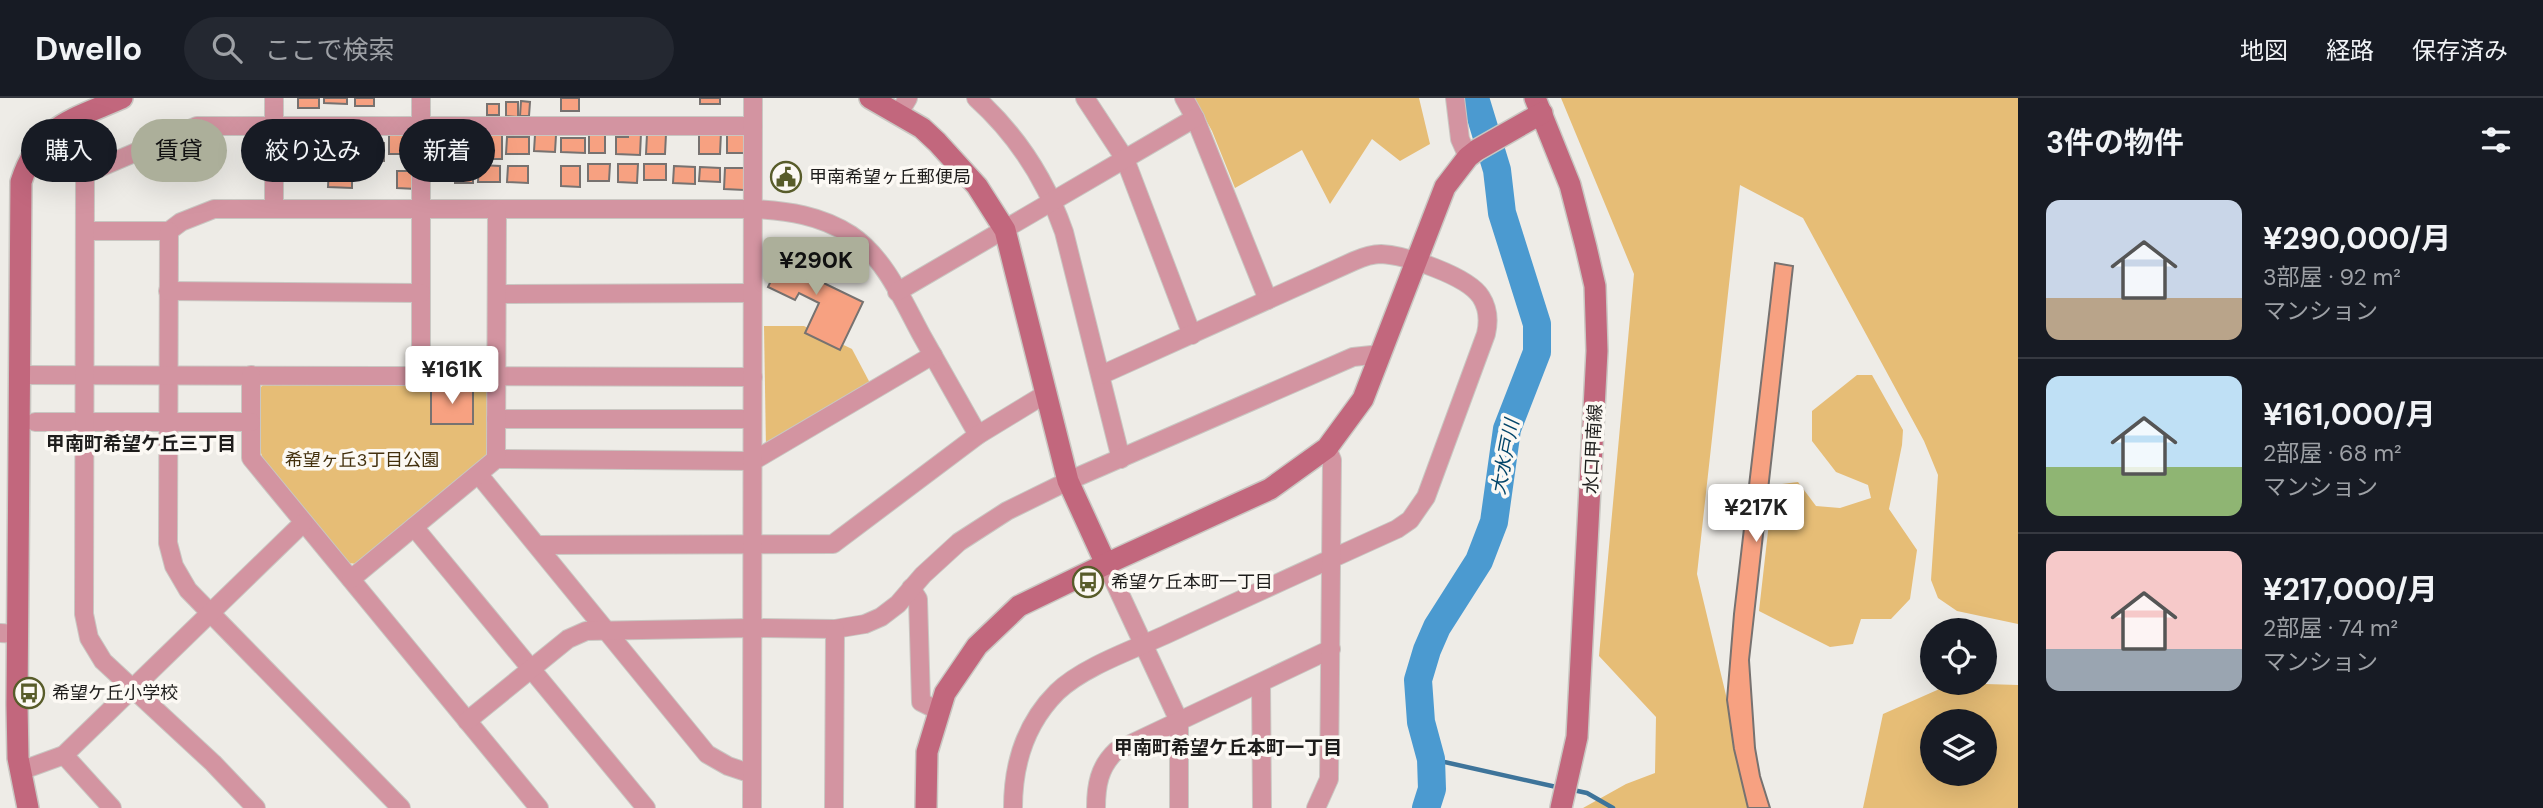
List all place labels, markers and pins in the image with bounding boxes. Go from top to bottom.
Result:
public building icon: 甲南希望ヶ丘郵便局 [769,160,803,194]
place label: 甲南希望ヶ丘郵便局 [809,165,971,189]
pin: ¥290K [767,238,865,297]
pin: ¥161K [403,346,501,406]
pin: ¥217K [1707,484,1805,544]
bus stop icon: 希望ケ丘本町一丁目 [1071,565,1105,599]
place label: 希望ケ丘本町一丁目 [1111,570,1273,594]
bus stop icon: 希望ケ丘小学校 [12,676,46,710]
place label: 希望ケ丘小学校 [52,681,178,705]

